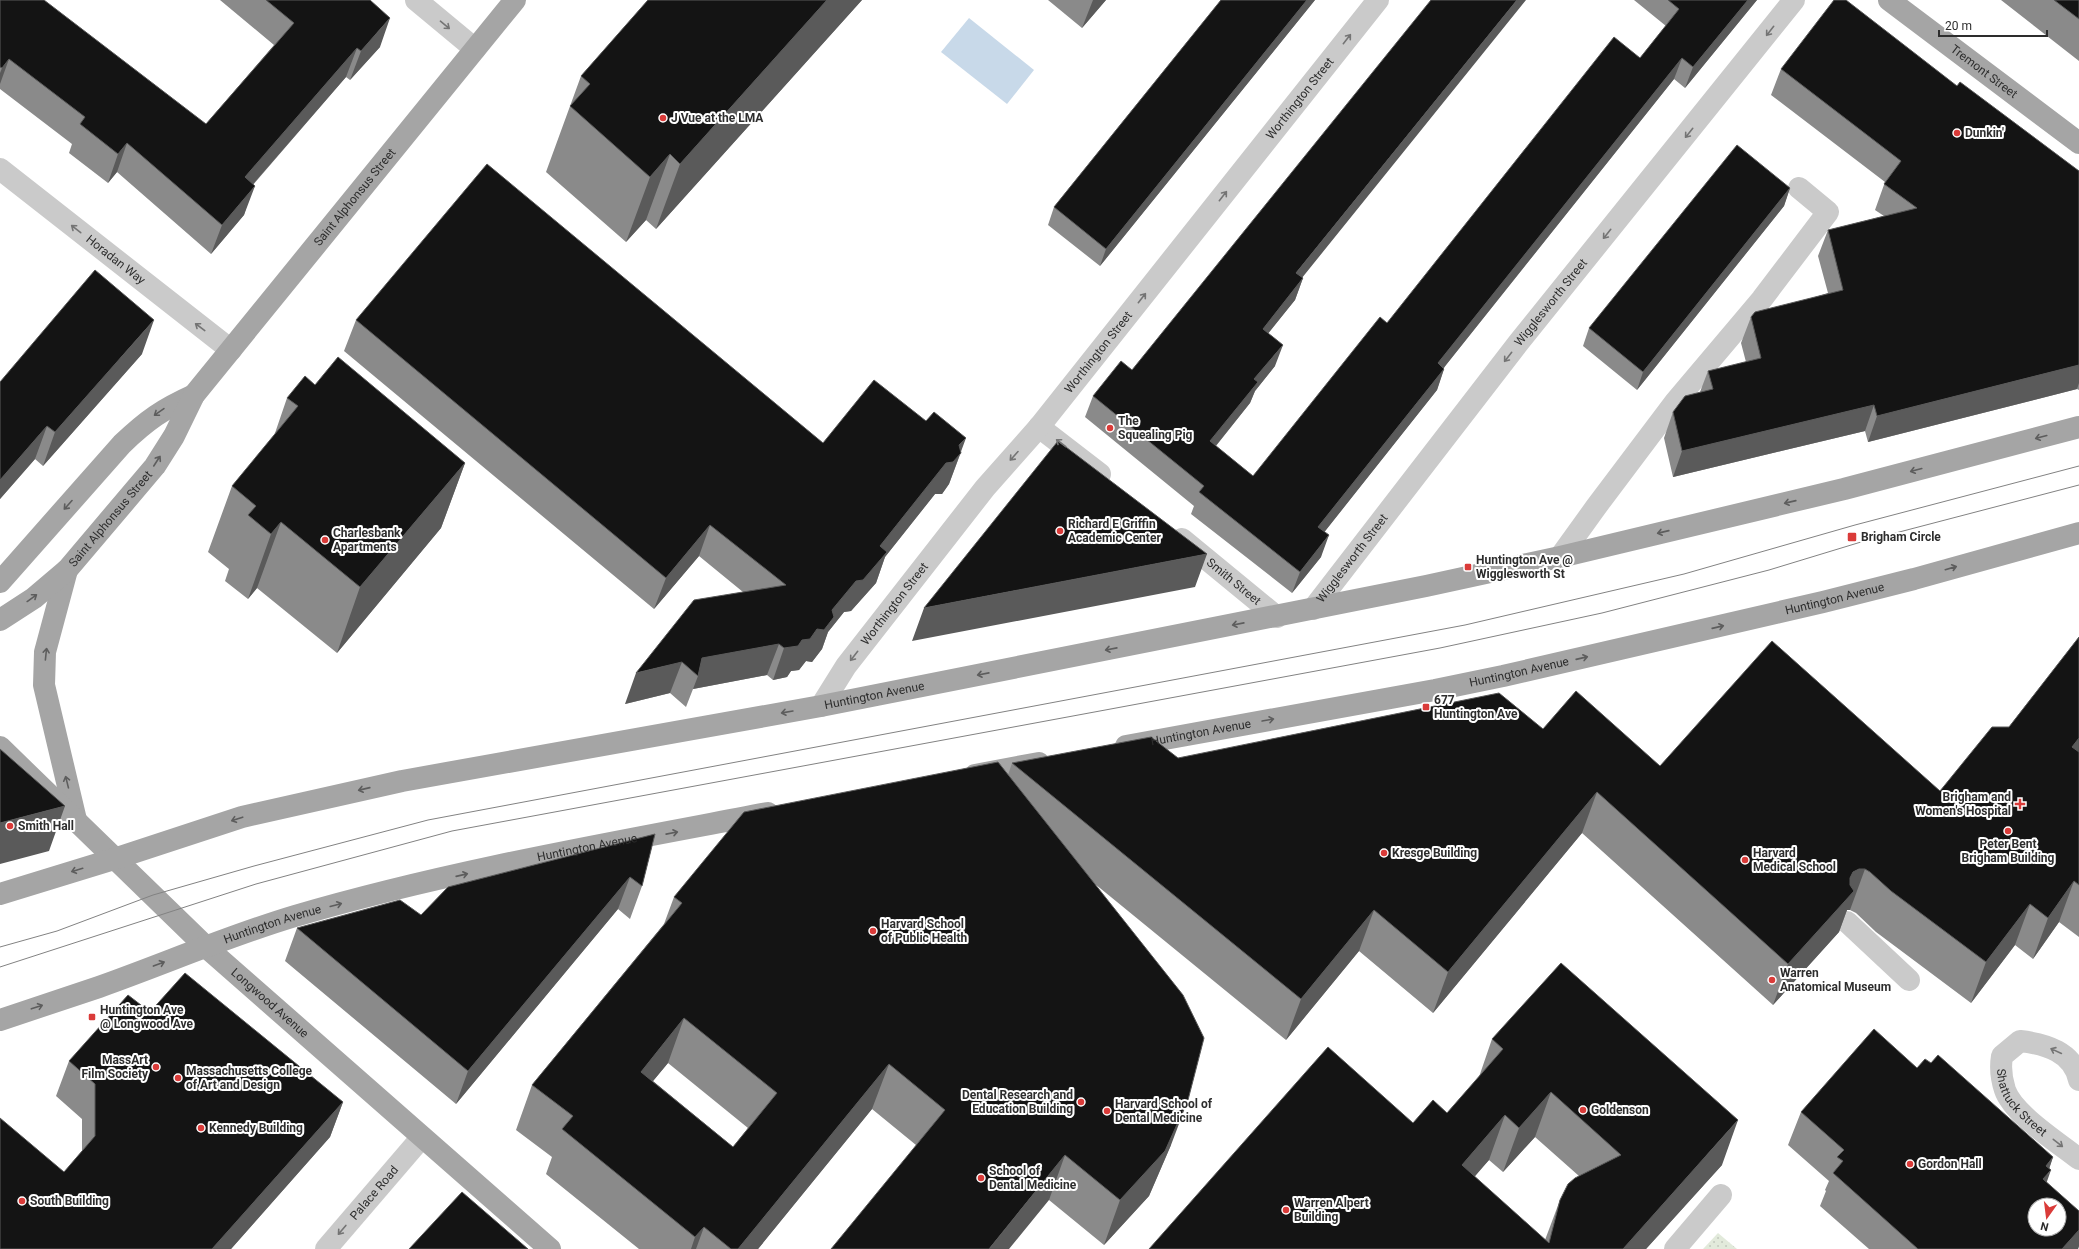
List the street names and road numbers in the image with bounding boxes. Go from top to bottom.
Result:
street label: Tremont Street [1948,42,2020,101]
street label: Worthington Street [1263,55,1337,142]
street label: Saint Alphonsus Street [311,146,399,249]
street label: Horadan Way [83,232,148,287]
street label: Wigglesworth Street [1512,256,1590,349]
street label: Worthington Street [1062,308,1135,396]
street label: Saint Alphonsus Street [66,468,155,570]
street label: Wigglesworth Street [1314,511,1391,605]
street label: Smith Street [1204,555,1264,608]
street label: Worthington Street [858,560,931,648]
street label: Huntington Avenue [1784,580,1886,618]
street label: Huntington Avenue [1468,654,1570,690]
street label: Huntington Avenue [823,679,926,712]
street label: Huntington Avenue [1150,716,1252,748]
street label: Huntington Avenue [536,831,638,864]
street label: Huntington Avenue [222,902,323,946]
street label: Longwood Avenue [228,965,311,1041]
street label: Shattuck Street [1994,1068,2050,1139]
street label: Palace Road [347,1163,401,1223]

